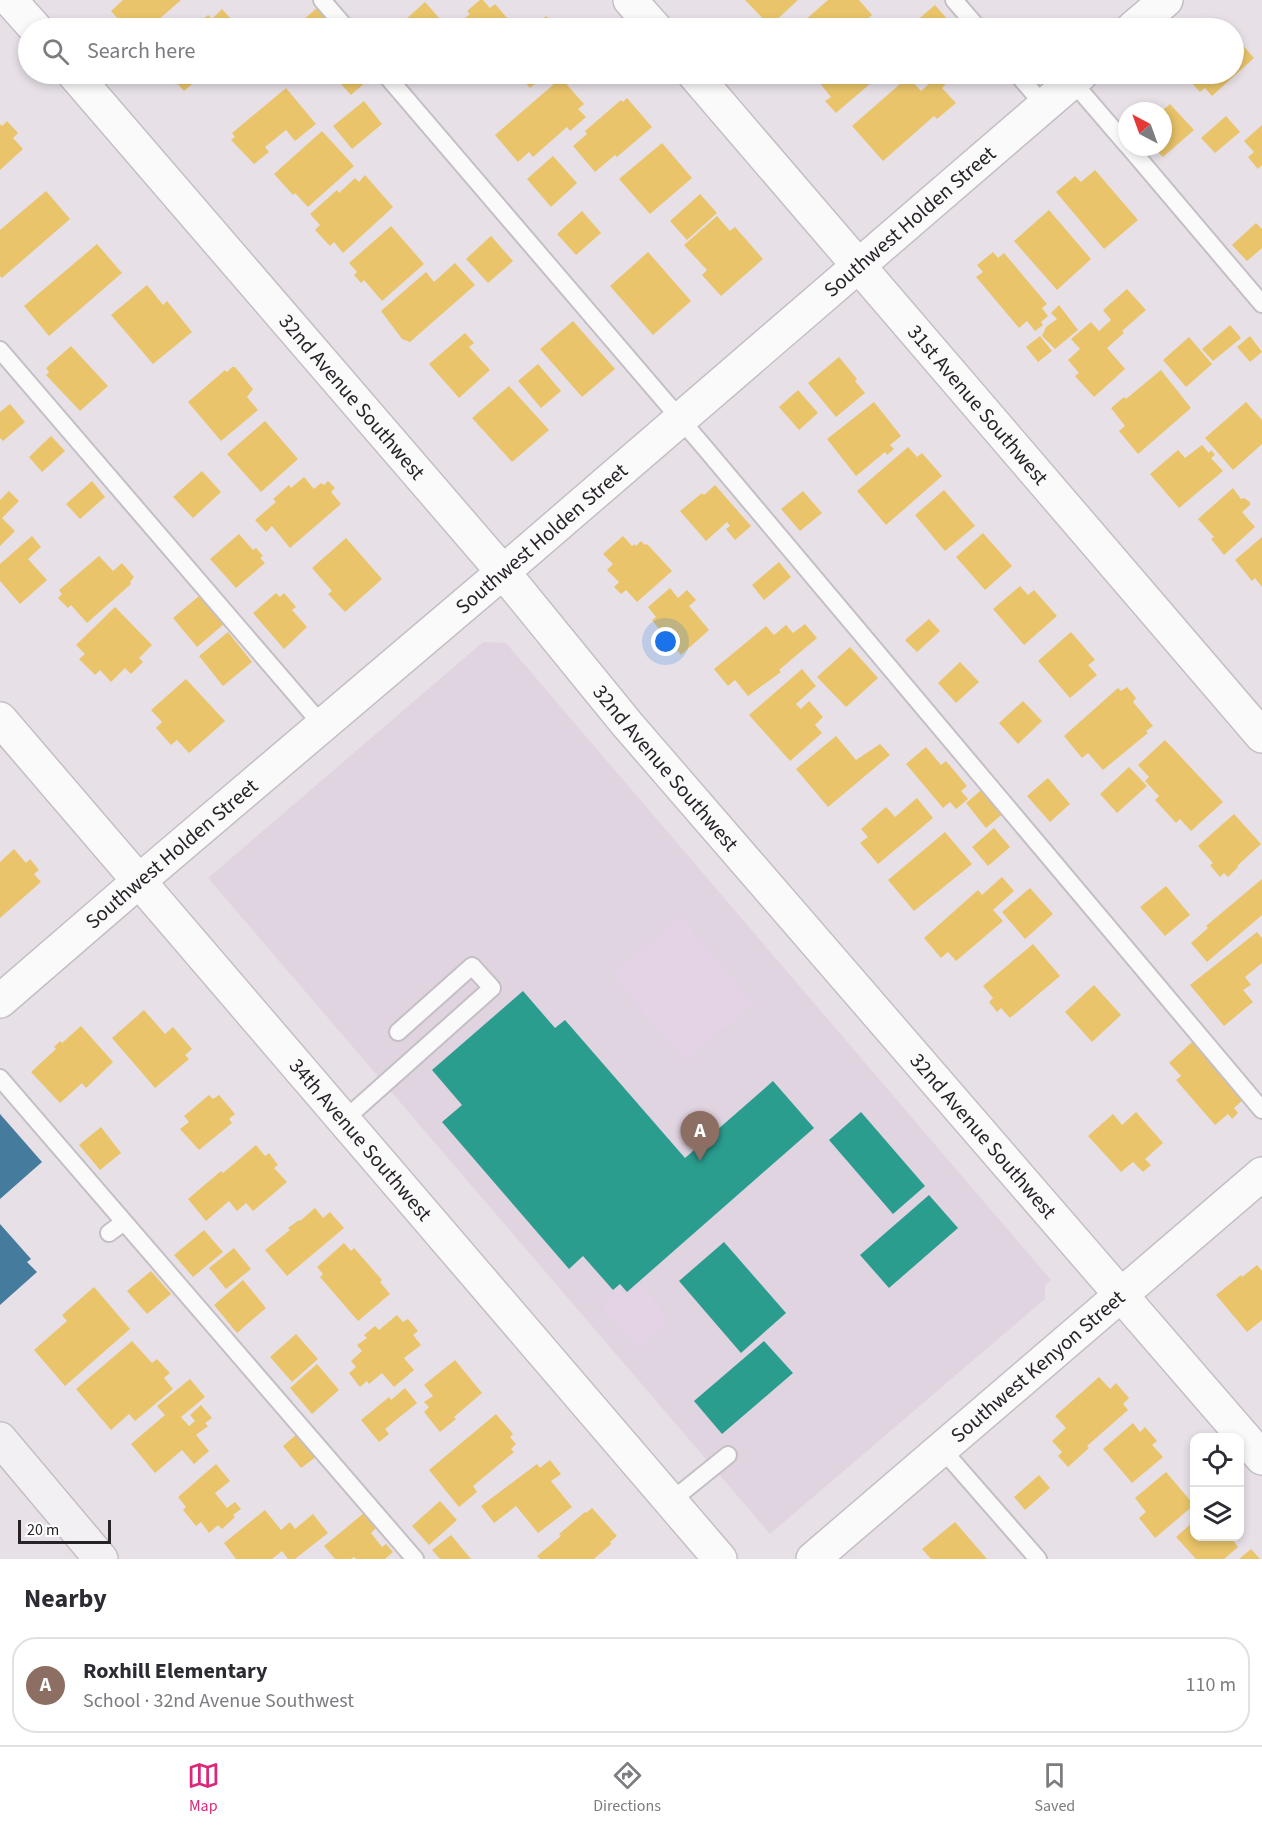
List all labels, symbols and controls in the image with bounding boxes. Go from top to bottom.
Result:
search box [18,18,1244,84]
icon: search [39,35,72,68]
text: Search here [87,35,195,67]
north arrow [1118,102,1172,156]
street label: Southwest Holden Street [817,139,1002,304]
street label: 32nd Avenue Southwest [272,307,432,486]
street label: 31st Avenue Southwest [900,318,1055,492]
street label: Southwest Holden Street [449,456,634,621]
your location [651,627,680,656]
street label: 32nd Avenue Southwest [586,678,746,858]
street label: Southwest Holden Street [79,771,264,936]
street label: 32nd Avenue Southwest [903,1046,1064,1225]
street label: 34th Avenue Southwest [282,1052,439,1228]
pin: A [680,1112,720,1161]
street label: Southwest Kenyon Street [944,1283,1131,1450]
map controls [1190,1433,1244,1541]
button: locate [1190,1433,1244,1487]
button: layers [1190,1487,1244,1541]
scale bar [18,1517,111,1544]
text: 20 m [27,1519,59,1541]
text: Nearby [24,1580,107,1617]
text: Roxhill Elementary [83,1655,267,1687]
text: A [40,1671,51,1699]
text: 110 m [1186,1671,1236,1699]
text: School · 32nd Avenue Southwest [83,1687,354,1715]
tab: Map [187,1759,220,1817]
tab: Directions [593,1759,661,1817]
tab: Saved [1034,1759,1075,1817]

